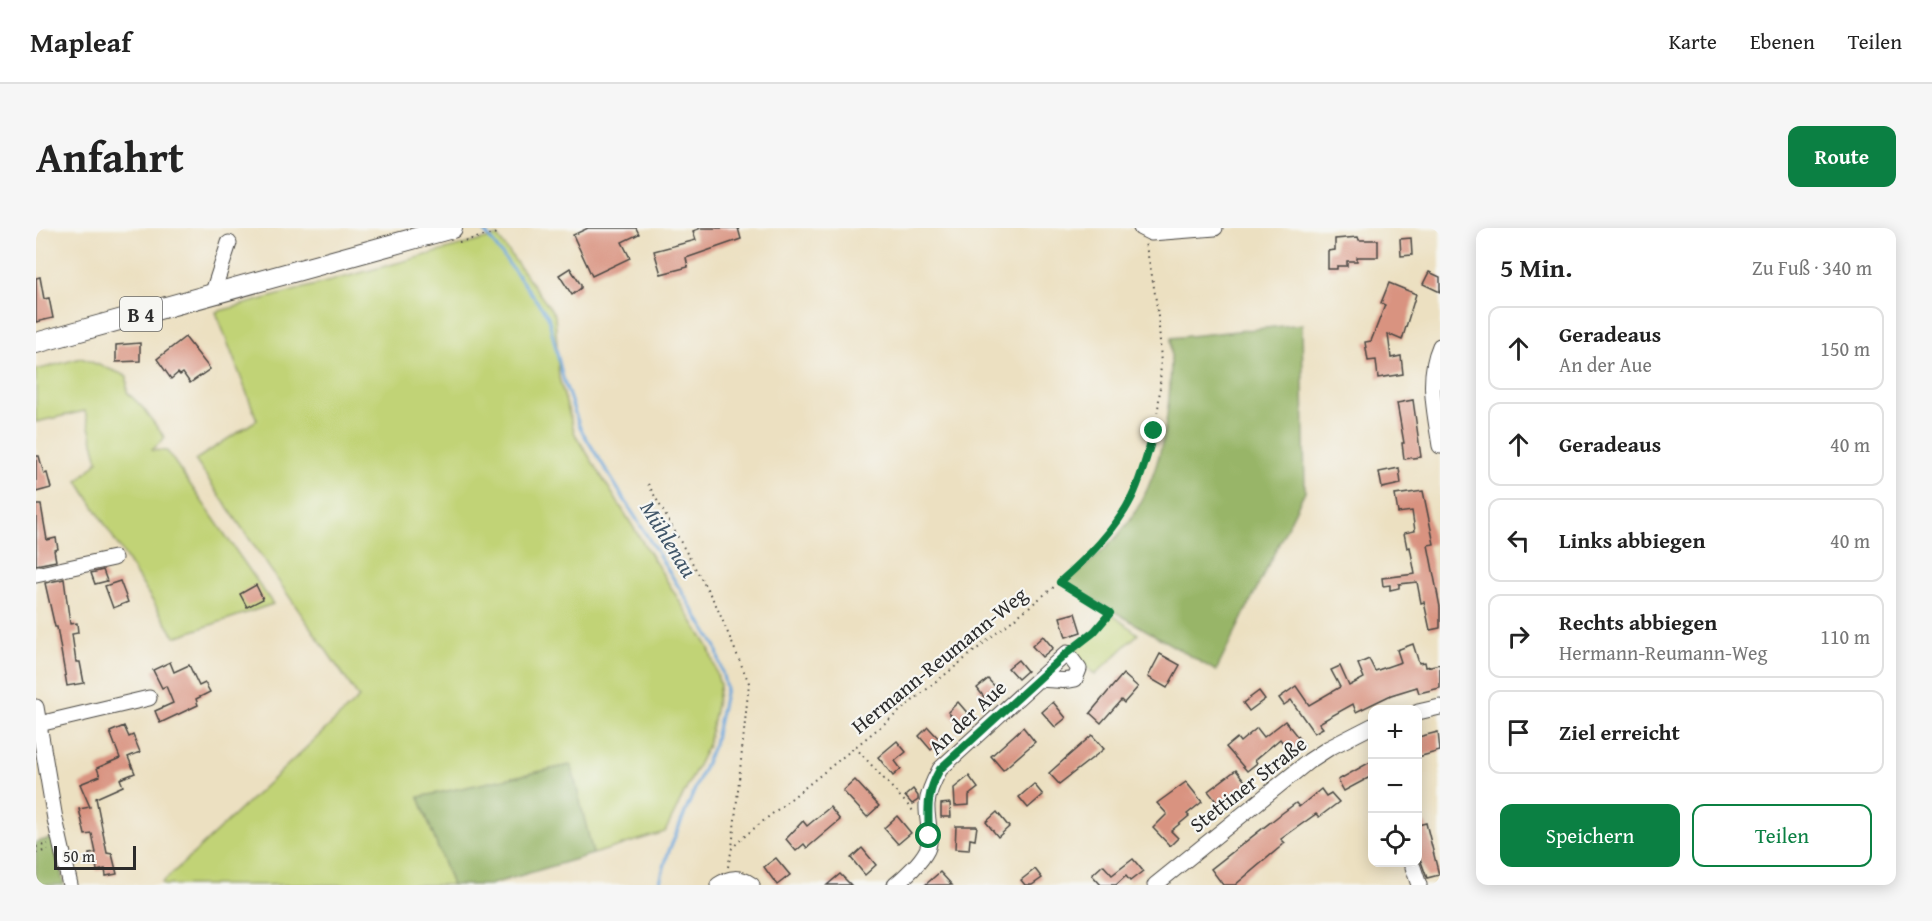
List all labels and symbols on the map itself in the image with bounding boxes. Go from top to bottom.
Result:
road number: B 4 [120,297,162,331]
route end [1140,417,1166,443]
water label: Mühlenau [633,494,705,584]
street label: Hermann-Reumann-Weg [844,579,1034,741]
street label: An der Aue [921,672,1013,762]
street label: Stettiner Straße [1183,728,1313,840]
route start [915,822,941,848]
scale bar [54,843,136,870]

